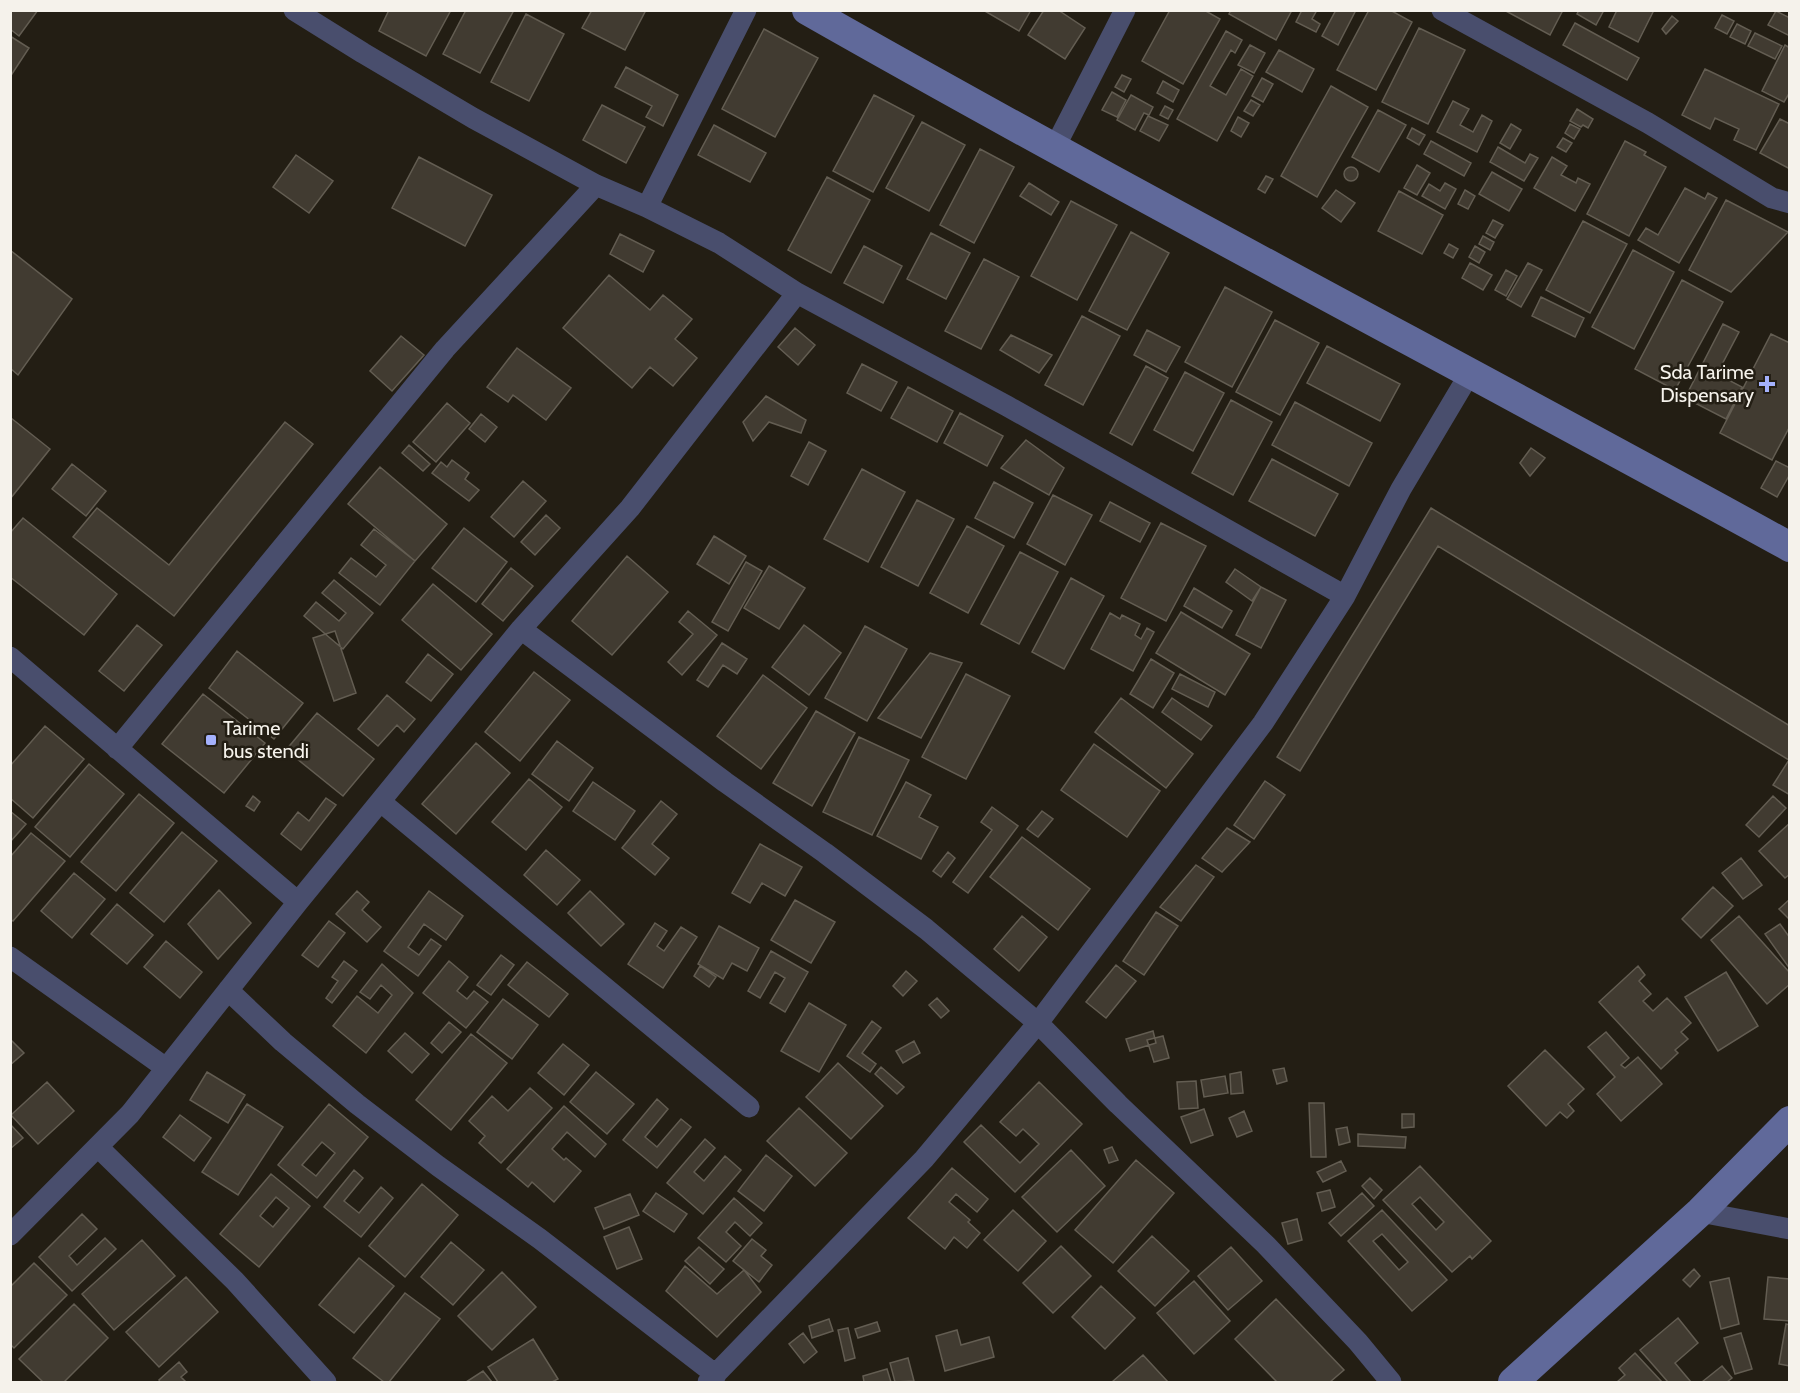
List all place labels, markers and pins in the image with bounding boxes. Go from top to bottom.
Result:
place label: Sda Tarime Dispensary [1660,360,1754,407]
marker: Sda Tarime Dispensary [1758,375,1776,393]
place label: Tarime bus stendi [223,716,309,763]
marker: Tarime bus stendi [204,733,218,747]

